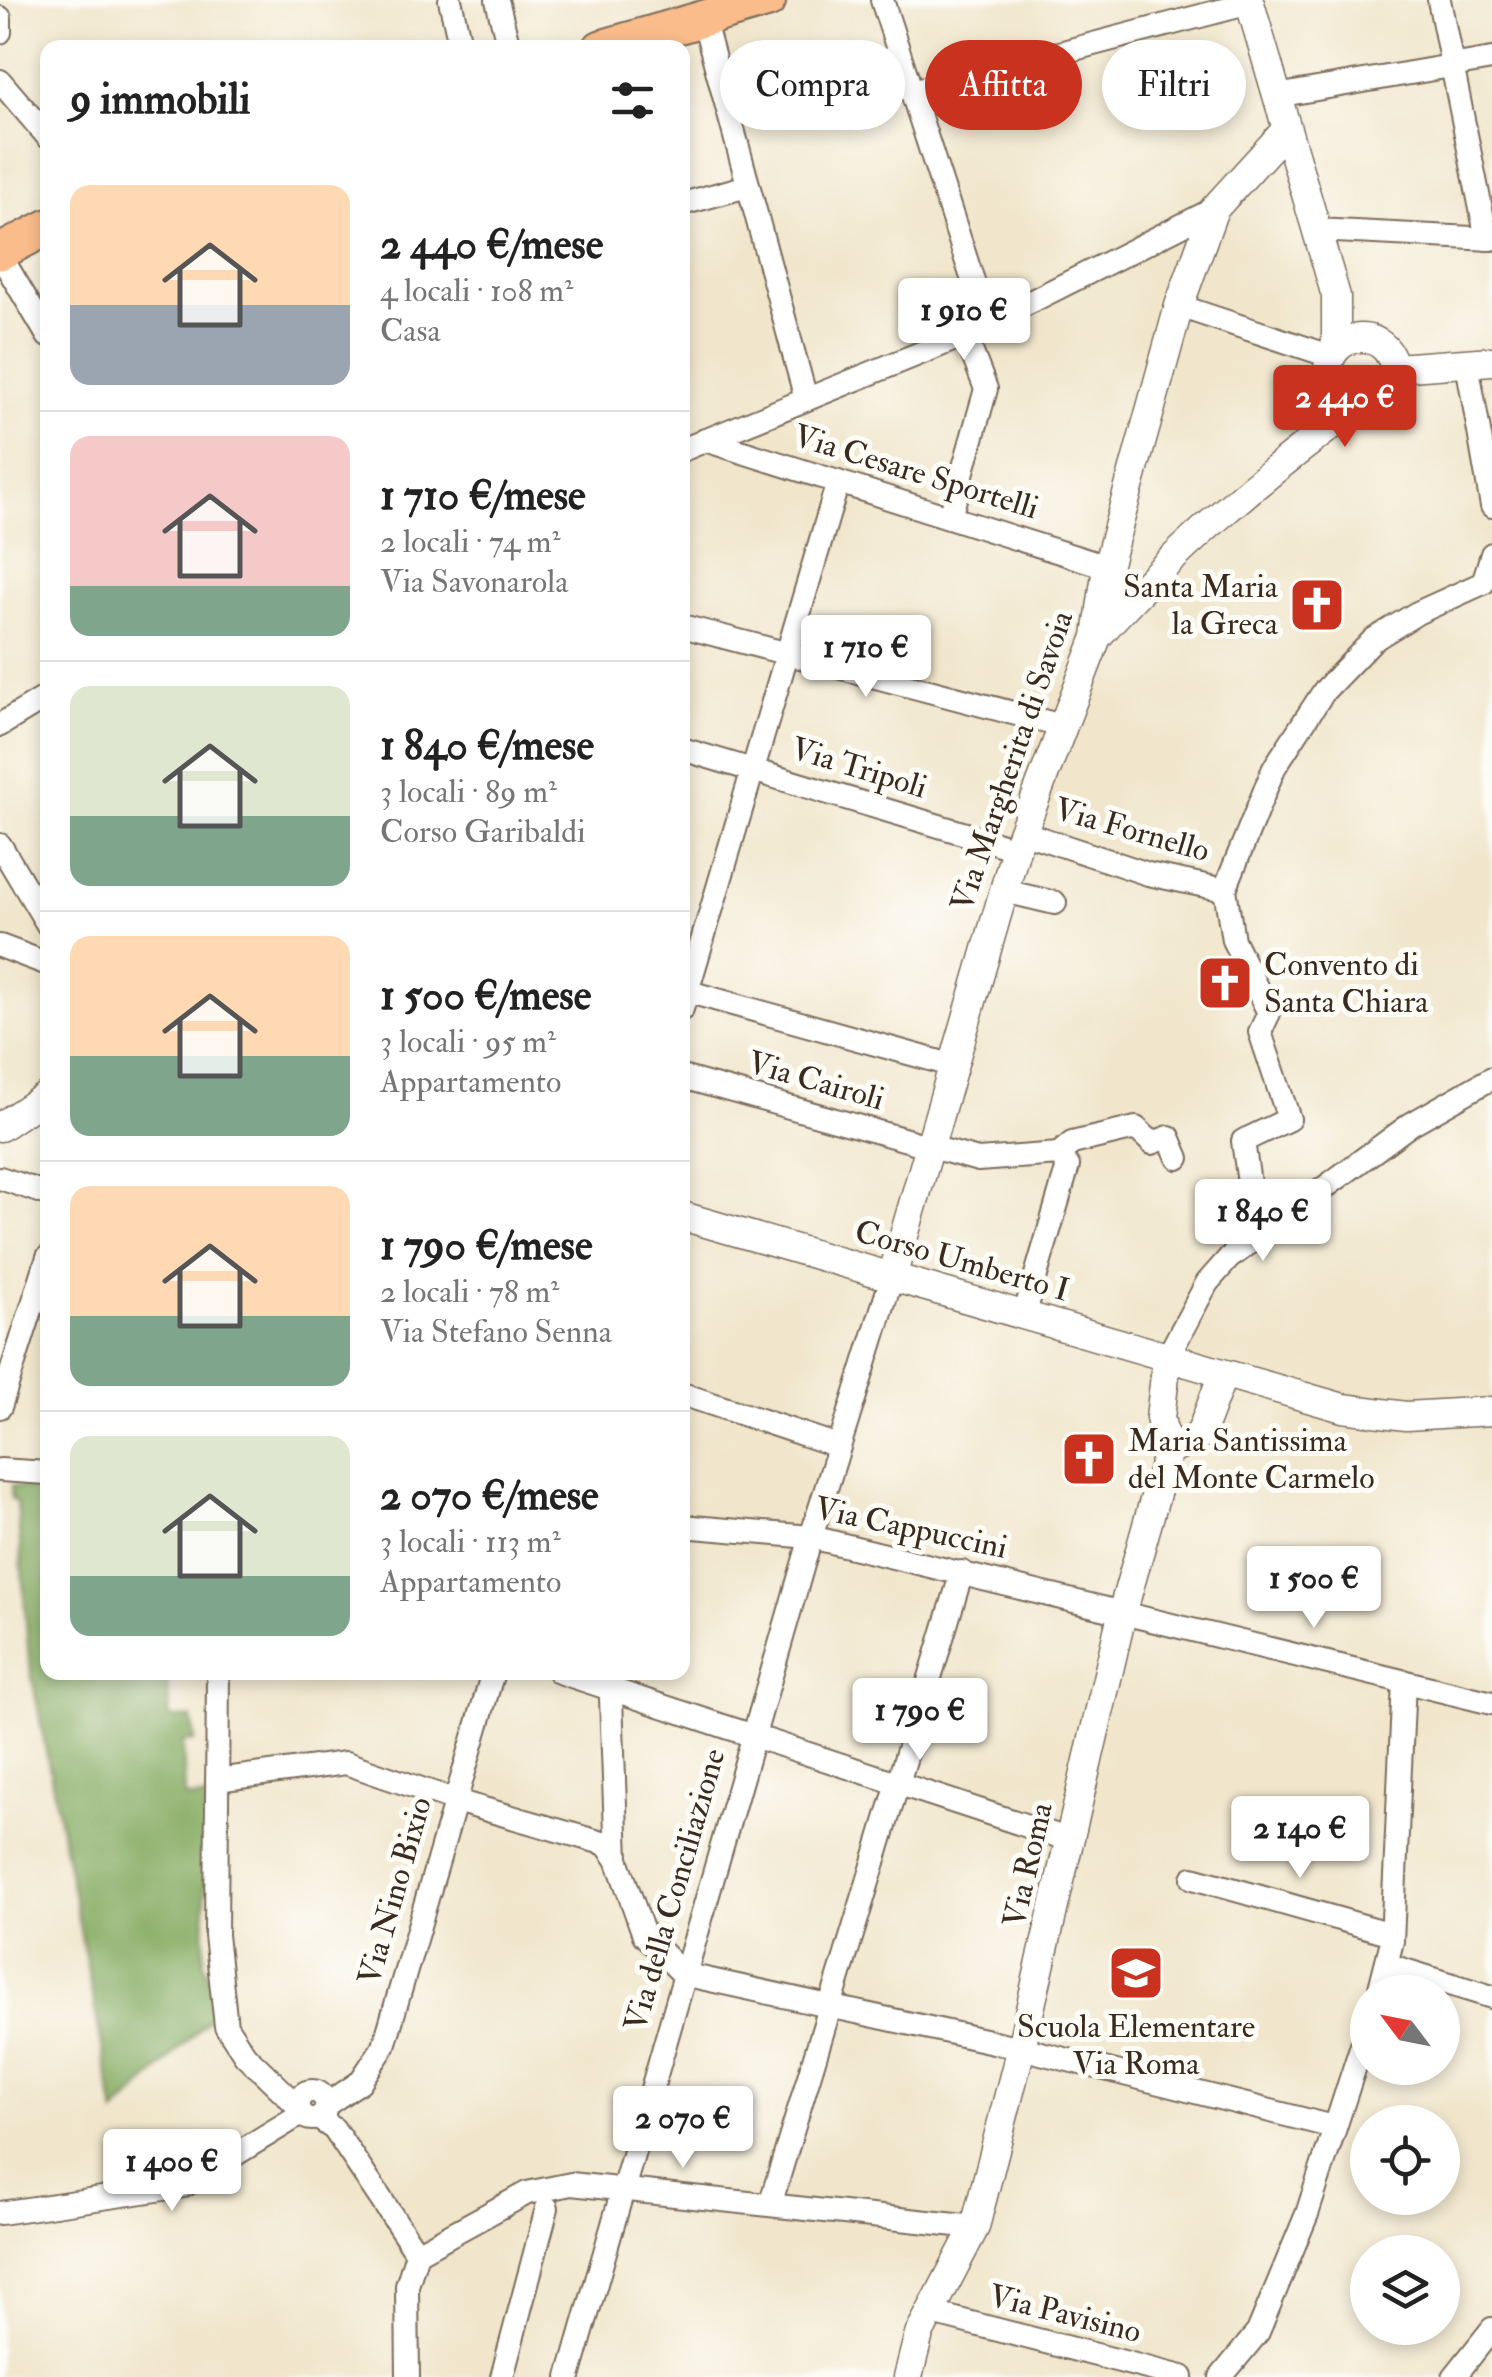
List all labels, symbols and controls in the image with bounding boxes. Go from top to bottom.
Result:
chip: Compra [720,40,905,130]
chip: Affitta [925,40,1082,130]
chip: Filtri [1102,40,1246,130]
icon: filters [605,73,660,128]
text: 9 immobili [70,74,250,126]
text: 2 440 €/mese [380,219,603,271]
icon: home [150,225,270,345]
text: 4 locali · 108 m² [380,271,573,311]
pin: 1 910 € [872,278,1056,363]
text: 1 910 € [920,290,1008,330]
text: Casa [380,311,441,351]
pin: 2 440 € [1253,365,1437,450]
text: 2 440 € [1295,377,1395,417]
street label: Via Cesare Sportelli [789,416,1043,528]
text: 1 710 €/mese [380,470,586,522]
icon: home [150,476,270,596]
text: 2 locali · 74 m² [380,522,561,562]
text: Via Savonarola [380,562,568,602]
place label: Santa Maria la Greca [1123,567,1279,644]
church icon: Santa Maria la Greca [1287,575,1347,635]
street label: Via Margherita di Savoia [942,605,1082,916]
pin: 1 710 € [774,615,958,700]
text: 1 710 € [823,627,909,667]
text: 1 840 €/mese [380,720,594,772]
icon: home [150,726,270,846]
street label: Via Tripoli [786,728,932,808]
text: 3 locali · 89 m² [380,772,557,812]
street label: Via Fornello [1050,789,1214,871]
text: Corso Garibaldi [380,812,585,852]
place label: Convento di Santa Chiara [1264,945,1429,1022]
church icon: Convento di Santa Chiara [1195,953,1255,1013]
text: 1 500 €/mese [380,970,591,1022]
icon: home [150,976,270,1096]
text: 3 locali · 95 m² [380,1022,556,1062]
street label: Via Cairoli [743,1043,889,1119]
text: Appartamento [380,1062,561,1102]
pin: 1 840 € [1171,1179,1355,1264]
text: 1 840 € [1217,1191,1309,1231]
street label: Corso Umberto I [850,1211,1074,1311]
text: 1 790 €/mese [380,1220,592,1272]
icon: home [150,1226,270,1346]
text: 2 locali · 78 m² [380,1272,559,1312]
text: Via Stefano Senna [380,1312,612,1352]
place label: Maria Santissima del Monte Carmelo [1128,1421,1375,1498]
church icon: Maria Santissima del Monte Carmelo [1059,1429,1119,1489]
text: 2 070 €/mese [380,1470,599,1522]
icon: home [150,1476,270,1596]
street label: Via Cappuccini [811,1488,1011,1568]
text: 3 locali · 113 m² [380,1522,561,1562]
pin: 1 500 € [1222,1546,1406,1631]
text: 1 500 € [1269,1558,1359,1598]
text: Appartamento [380,1562,561,1602]
pin: 1 790 € [828,1678,1012,1763]
text: 1 790 € [874,1690,966,1730]
street label: Via della Conciliazione [616,1744,734,2036]
street label: Via Nino Bixio [349,1792,441,1990]
pin: 2 140 € [1208,1796,1392,1881]
street label: Via Roma [994,1798,1062,1931]
text: 2 140 € [1253,1808,1347,1848]
school or university icon: Scuola Elementare Via Roma [1106,1943,1166,2003]
north arrow [1350,1975,1460,2085]
map controls [1350,1975,1460,2345]
place label: Scuola Elementare Via Roma [1017,2007,1255,2084]
pin: 2 070 € [591,2086,775,2171]
text: 2 070 € [635,2098,731,2138]
button: locate [1350,2105,1460,2215]
pin: 1 400 € [80,2129,264,2214]
text: 1 400 € [125,2141,219,2181]
button: layers [1350,2235,1460,2345]
street label: Via Pavisino [985,2276,1145,2352]

